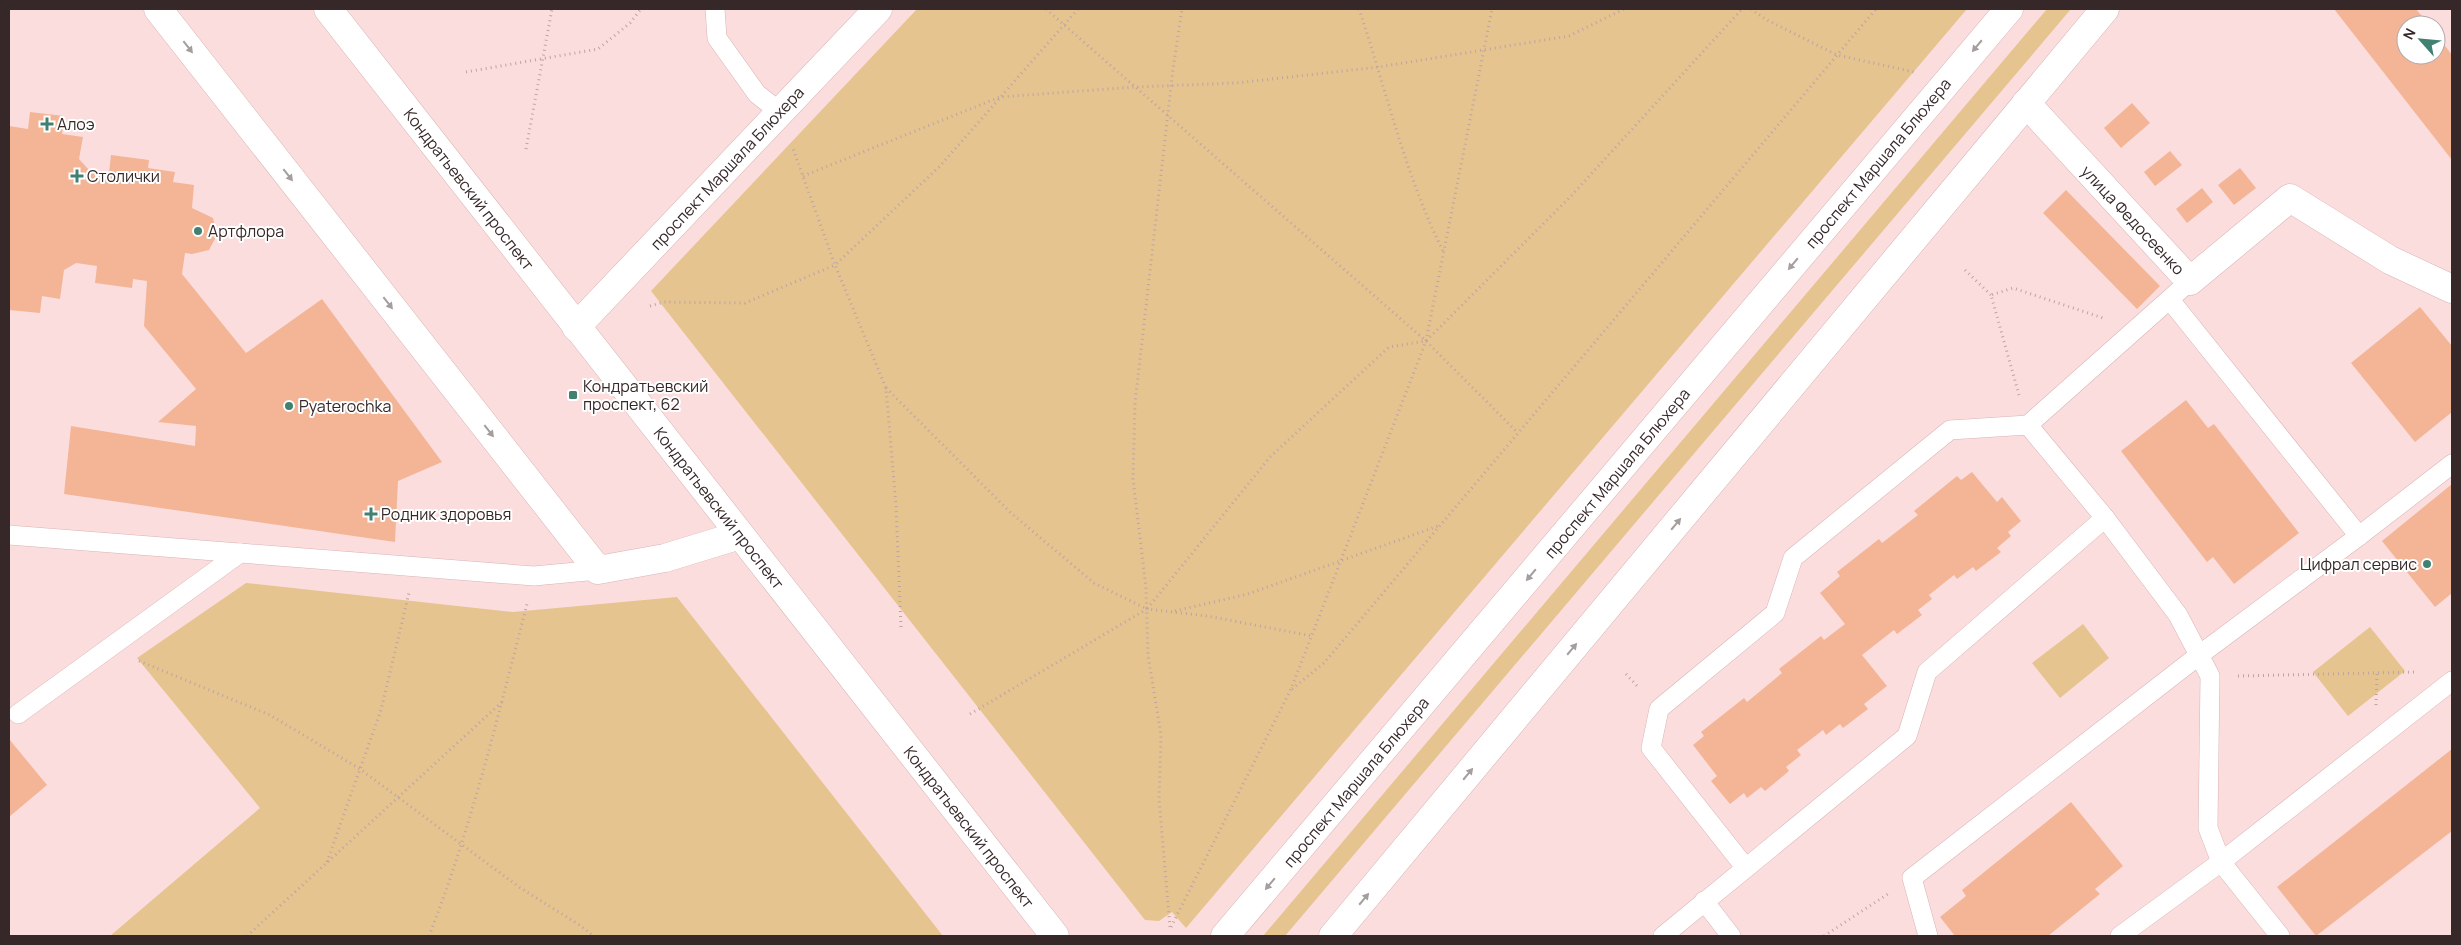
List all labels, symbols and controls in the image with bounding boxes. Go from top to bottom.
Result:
north arrow [2396,15,2446,65]
text: N [2398,25,2420,43]
one-way arrow [1972,39,1983,52]
one-way arrow [183,40,193,54]
street label: проспект Маршала Блюхера [1800,73,1956,253]
street label: проспект Маршала Блюхера [645,82,809,254]
street label: Кондратьевский проспект [399,103,539,275]
place label: Алоэ [57,113,95,135]
marker: Алоэ [41,118,53,130]
street label: улица Федосеенко [2076,160,2190,280]
place label: Столички [87,165,160,187]
one-way arrow [283,168,294,181]
marker: Столички [71,170,83,182]
place label: Артфлора [208,220,284,242]
marker: Артфлора [192,225,204,237]
one-way arrow [1788,257,1799,270]
one-way arrow [383,296,394,309]
place label: Кондратьевский проспект, 62 [583,375,708,415]
street label: проспект Маршала Блюхера [1539,383,1695,563]
marker: Кондратьевский проспект, 62 [567,389,579,401]
place label: Pyaterochka [299,395,391,417]
marker: Pyaterochka [283,400,295,412]
street label: Кондратьевский проспект [649,422,789,594]
one-way arrow [483,424,494,437]
place label: Родник здоровья [381,503,511,525]
marker: Родник здоровья [365,508,377,520]
one-way arrow [1670,518,1681,531]
place label: Цифрал сервис [2300,553,2417,575]
marker: Цифрал сервис [2421,558,2433,570]
one-way arrow [1525,569,1536,582]
one-way arrow [1566,643,1577,655]
street label: проспект Маршала Блюхера [1278,692,1434,872]
street label: Кондратьевский проспект [899,741,1039,913]
one-way arrow [1462,768,1473,780]
one-way arrow [1264,877,1275,890]
one-way arrow [1359,892,1370,905]

